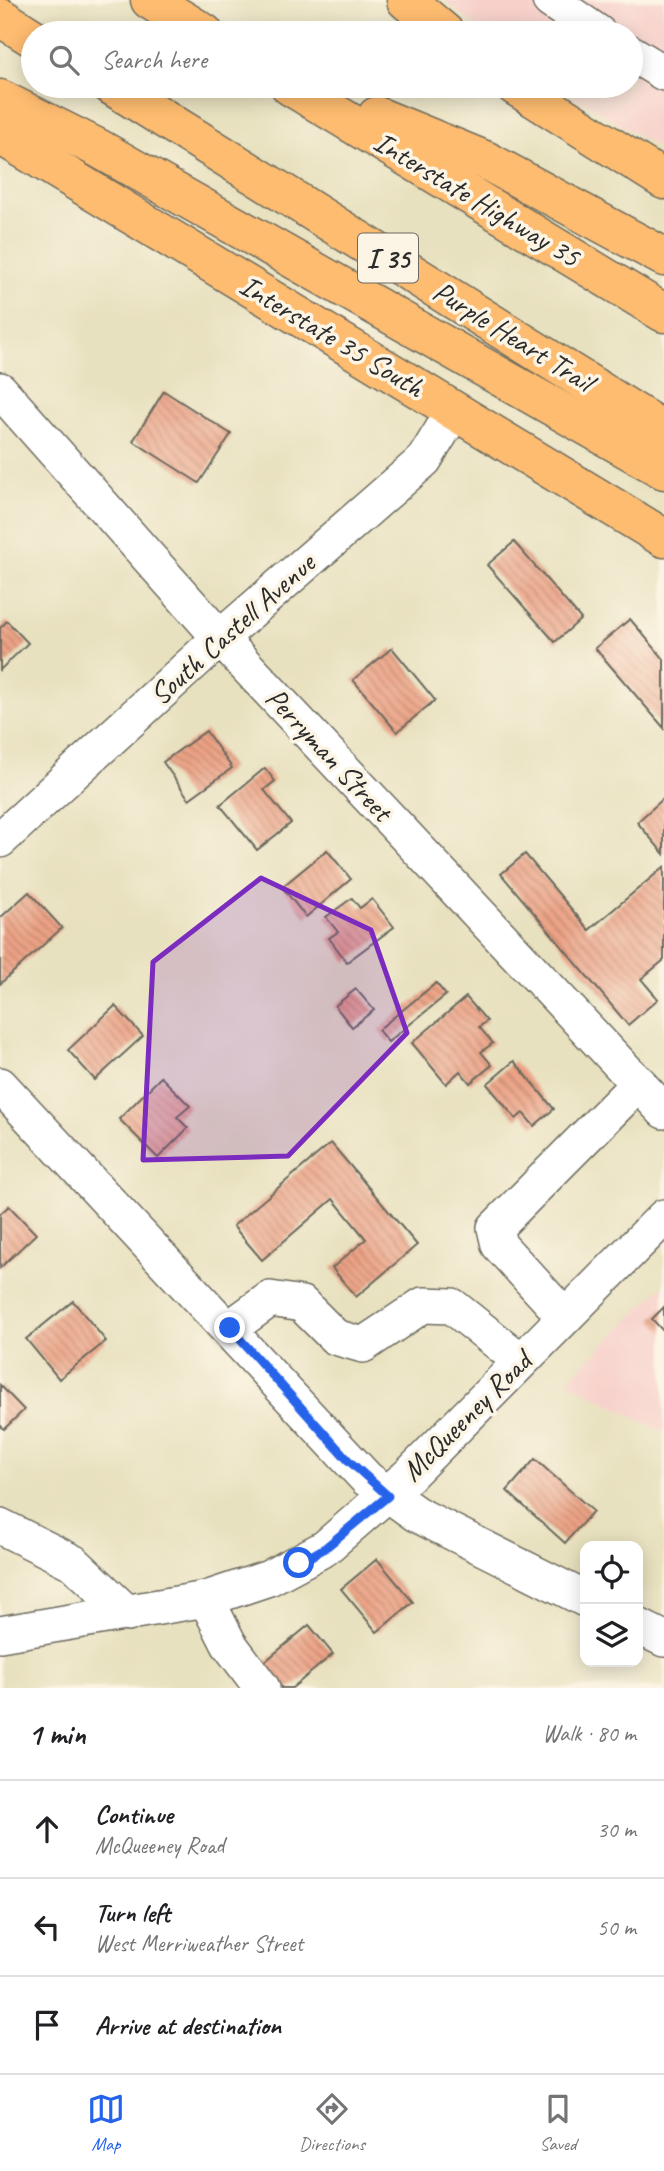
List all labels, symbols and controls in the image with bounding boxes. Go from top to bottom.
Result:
search box [21,21,643,98]
icon: search [45,41,83,79]
text: Search here [101,43,207,76]
street label: Interstate Highway 35 [367,122,588,276]
road number: I 35 [358,233,418,282]
street label: Interstate 35 South [233,266,432,407]
street label: Purple Heart Trail [426,272,604,403]
street label: South Castell Avenue [141,543,324,713]
street label: Perryman Street [257,679,403,831]
route end [214,1312,245,1343]
street label: McQueeney Road [393,1340,542,1489]
map controls [580,1541,643,1667]
button: locate [580,1541,643,1604]
route start [283,1547,314,1578]
button: layers [580,1604,643,1667]
text: 1 min [28,1715,85,1753]
text: Walk · 80 m [543,1719,636,1748]
text: Continue [95,1798,173,1831]
icon: ahead [28,1810,66,1848]
text: 30 m [597,1815,636,1844]
text: McQueeney Road [95,1831,224,1860]
text: Turn left [95,1896,170,1929]
icon: left [28,1908,66,1946]
text: 50 m [597,1913,636,1942]
text: West Merriweather Street [95,1929,303,1958]
icon: arrive [28,2006,66,2044]
text: Arrive at destination [95,2009,281,2042]
tab: Map [87,2090,125,2156]
tab: Directions [299,2090,365,2156]
tab: Saved [539,2090,577,2156]

